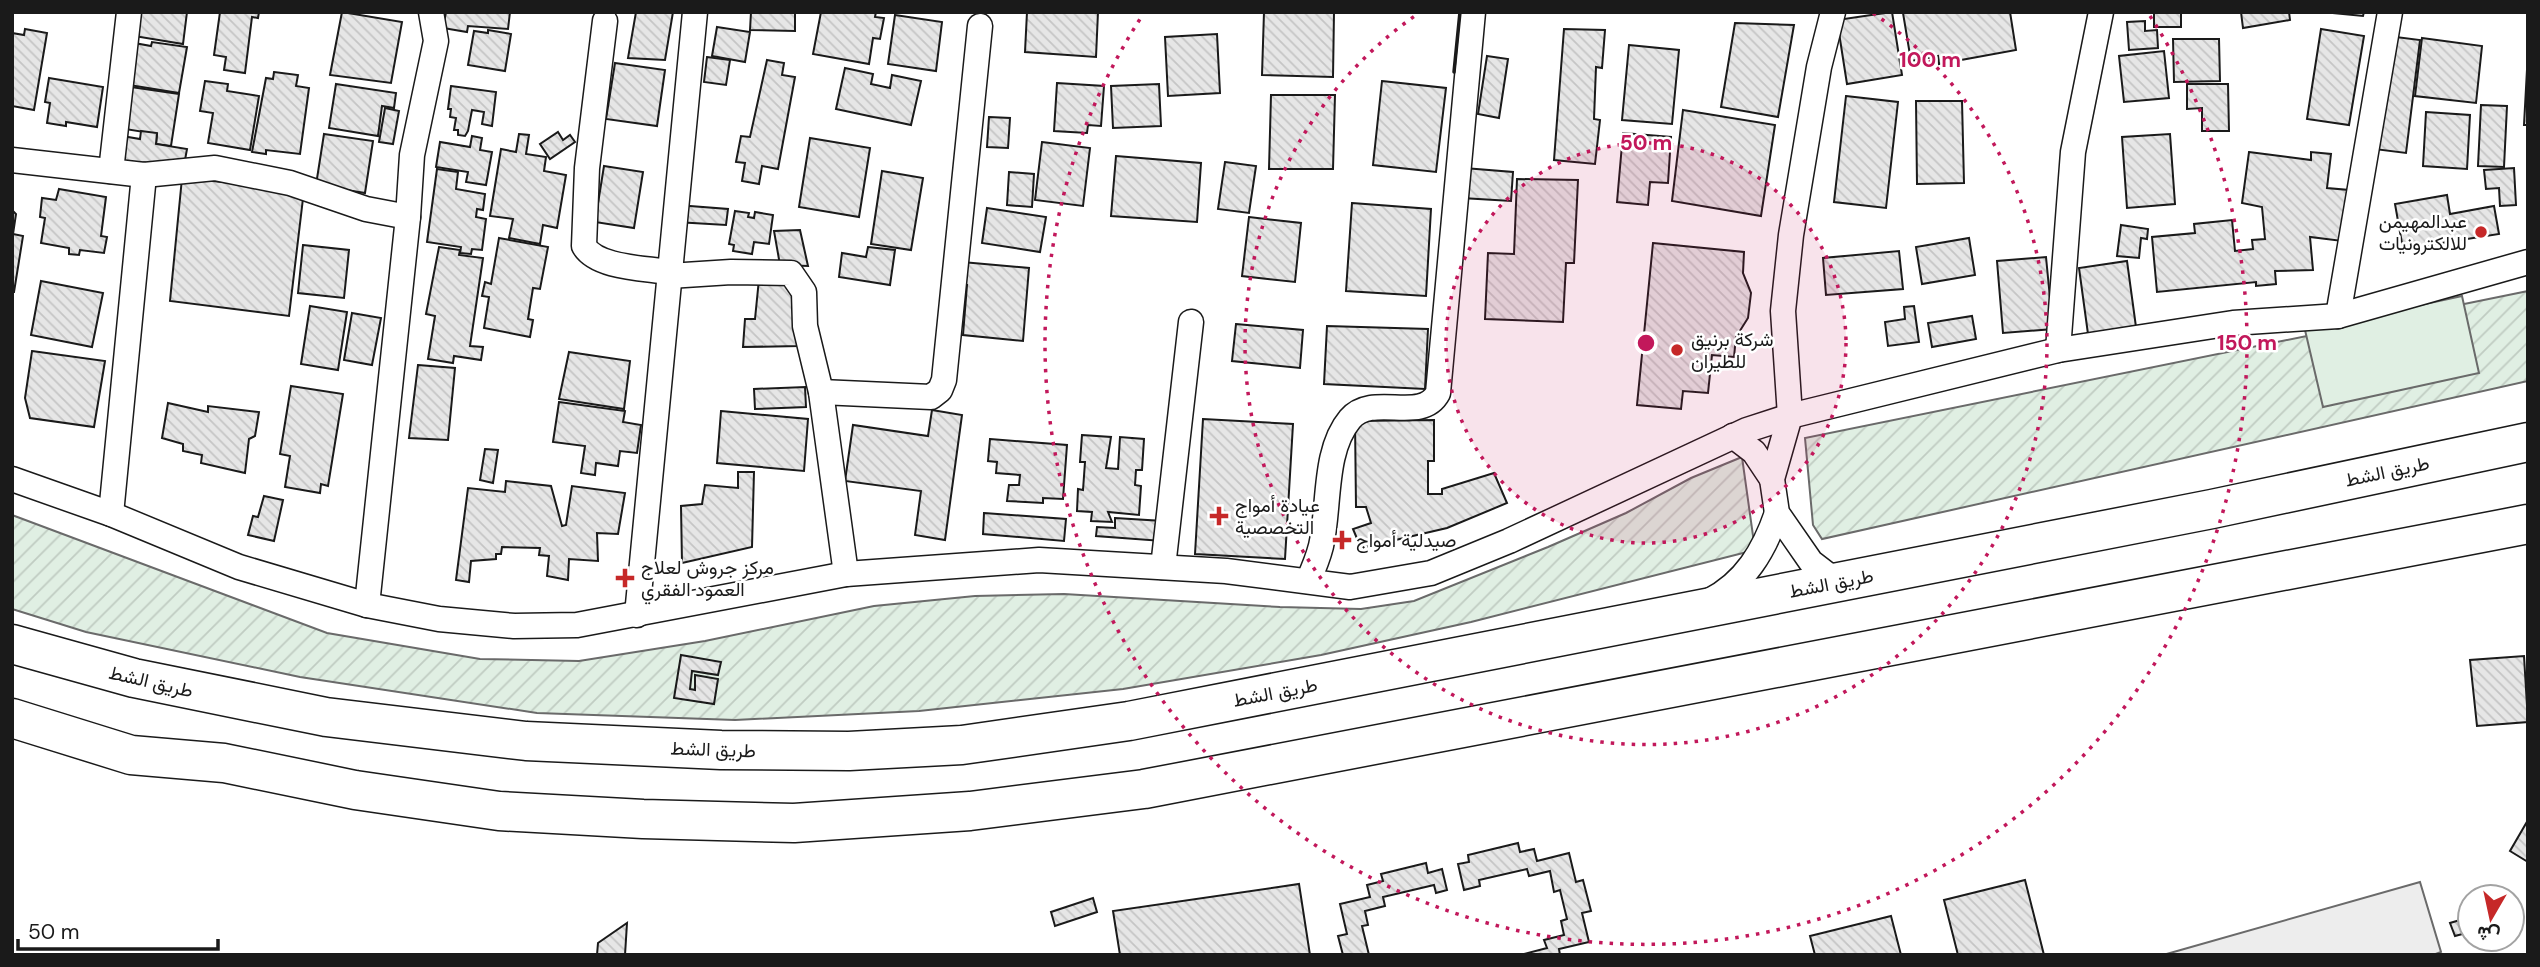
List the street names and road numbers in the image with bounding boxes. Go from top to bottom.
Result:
street label: طريق الشط [2343,450,2432,493]
street label: طريق الشط [1787,563,1876,604]
street label: طريق الشط [106,660,195,703]
street label: طريق الشط [1231,672,1320,713]
street label: طريق الشط [670,736,756,763]

